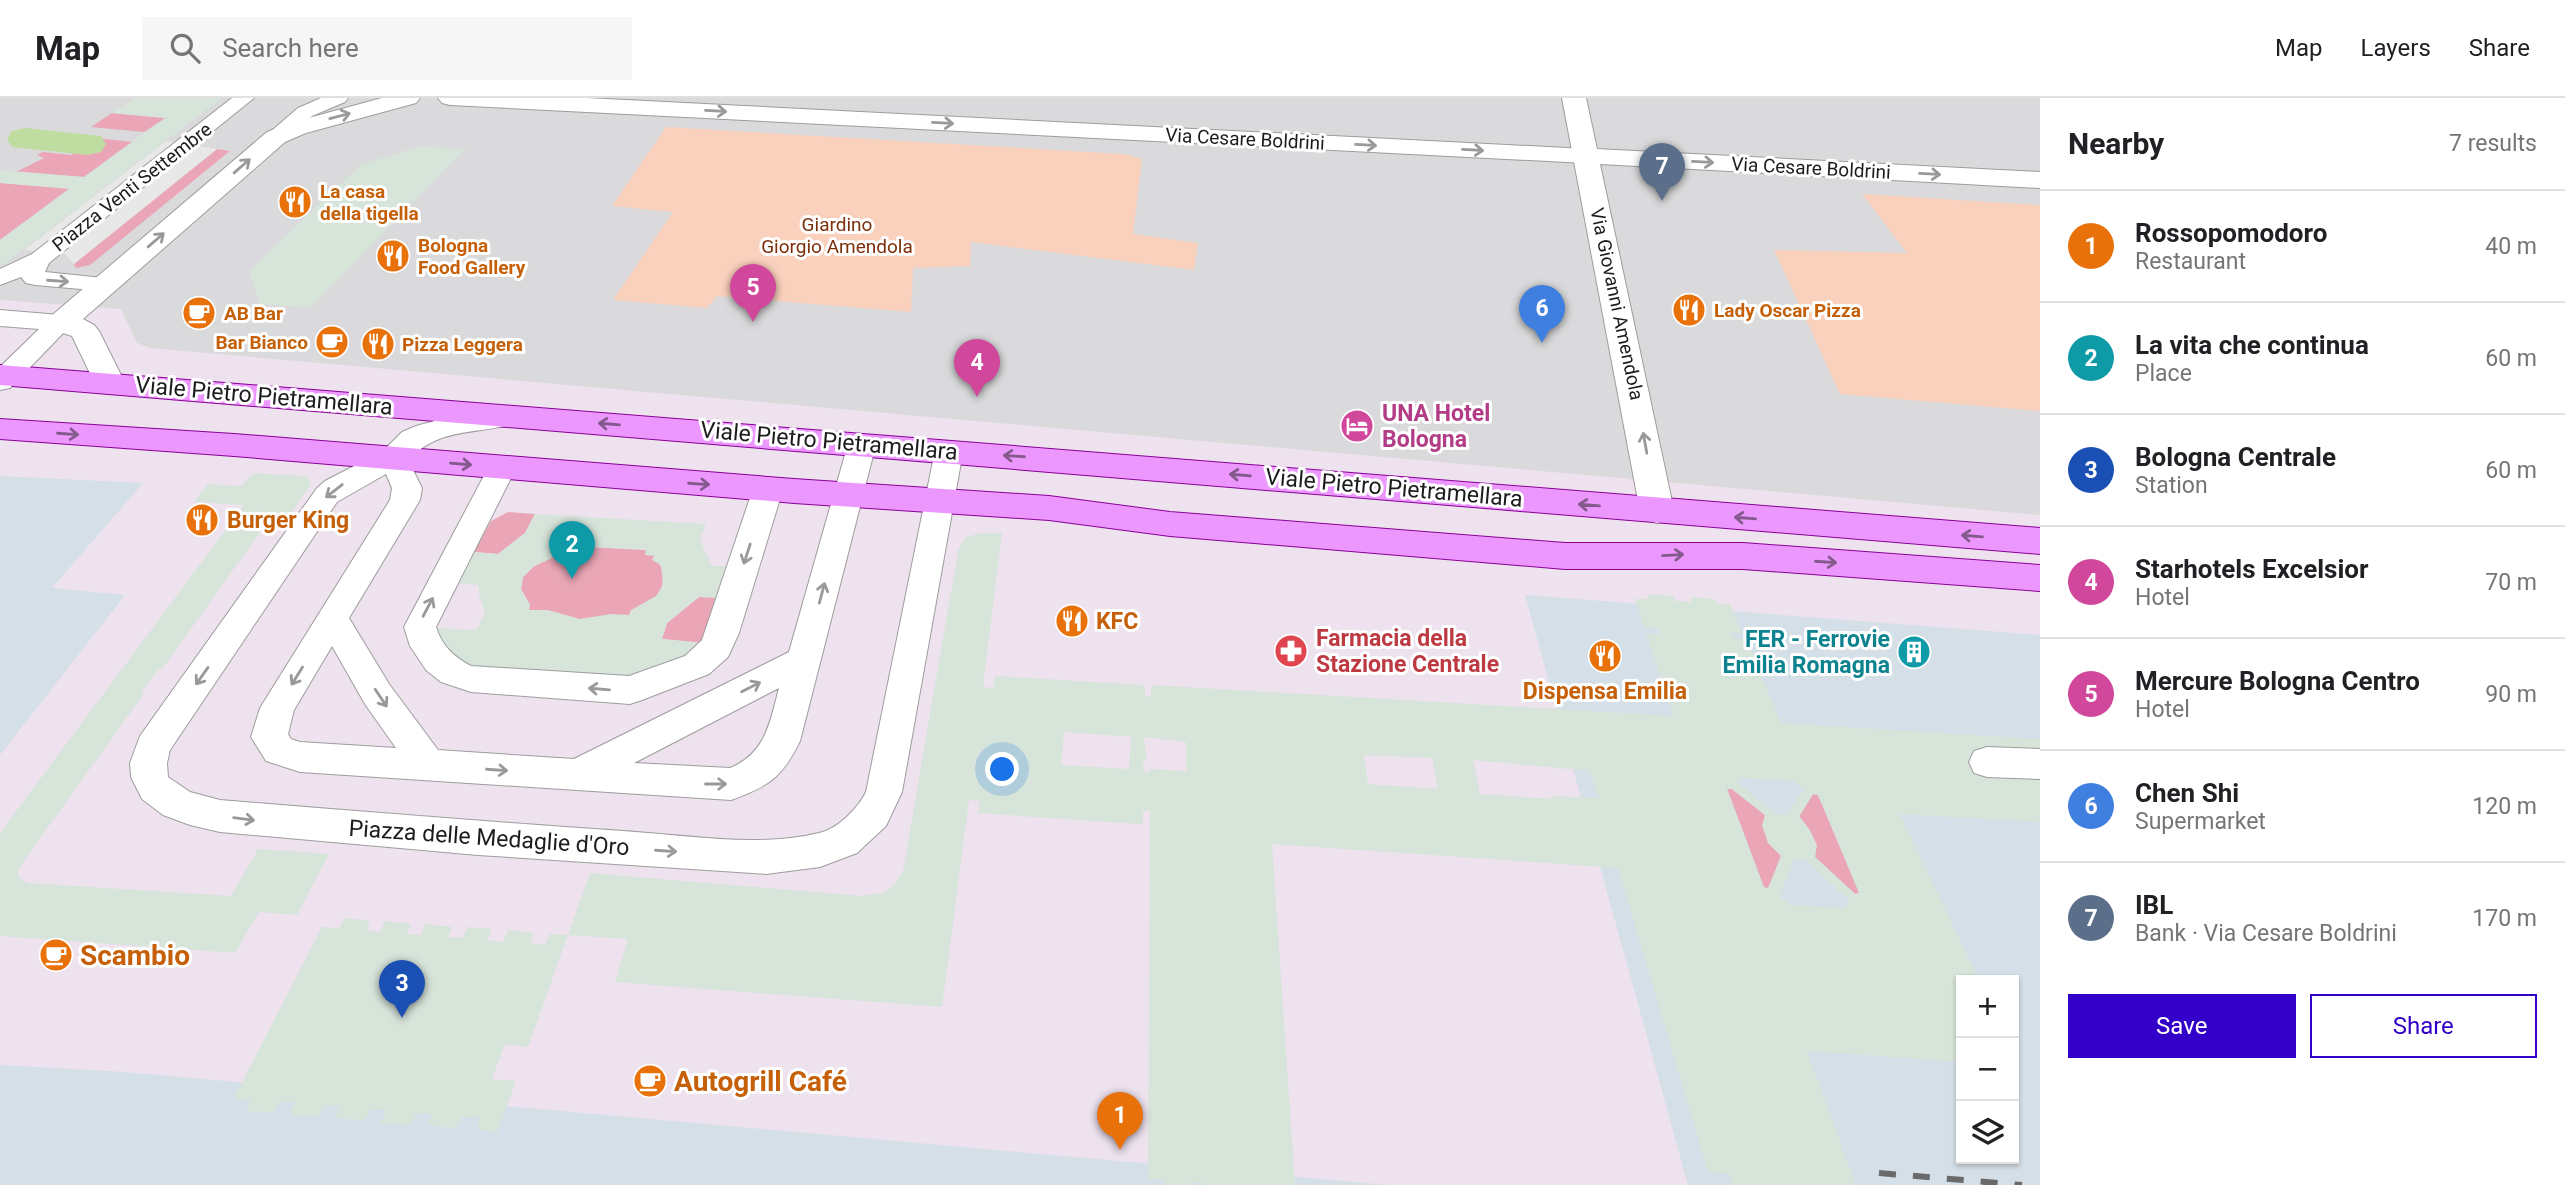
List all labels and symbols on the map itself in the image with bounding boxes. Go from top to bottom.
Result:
one-way arrow [704,105,727,118]
one-way arrow [329,108,351,121]
one-way arrow [931,116,954,129]
street label: Piazza Venti Settembre [48,118,216,256]
street label: Via Cesare Boldrini [1165,123,1325,155]
one-way arrow [1354,139,1377,152]
pin: 7 [1639,143,1685,201]
one-way arrow [1461,144,1484,157]
street label: Via Cesare Boldrini [1731,152,1891,184]
one-way arrow [1691,156,1714,169]
one-way arrow [232,158,250,174]
one-way arrow [1918,168,1941,181]
place label: La casa della tigella [320,180,419,225]
restaurant icon: La casa della tigella [276,183,314,221]
street label: Via Giovanni Amendola [1585,206,1649,402]
park label: Giardino Giorgio Amendola [761,213,913,258]
one-way arrow [146,232,164,248]
place label: Bologna Food Gallery [418,234,526,279]
restaurant icon: Bologna Food Gallery [374,237,412,275]
pin: 5 [730,264,776,322]
one-way arrow [46,275,69,288]
pin: 6 [1519,285,1565,343]
restaurant icon: Lady Oscar Pizza [1670,291,1708,329]
cafe icon: AB Bar [180,294,218,332]
place label: Lady Oscar Pizza [1714,299,1861,322]
place label: AB Bar [224,302,283,325]
cafe icon: Bar Bianco [313,323,351,361]
restaurant icon: Pizza Leggera [359,325,397,363]
place label: Bar Bianco [215,331,308,354]
place label: Pizza Leggera [402,333,523,356]
pin: 4 [954,339,1000,397]
street label: Viale Pietro Pietramellara [134,371,394,421]
place label: UNA Hotel Bologna [1382,400,1490,453]
hotel icon: UNA Hotel Bologna [1338,407,1376,445]
street label: Viale Pietro Pietramellara [699,416,959,466]
one-way arrow [598,417,621,430]
one-way arrow [56,428,79,441]
one-way arrow [1638,432,1651,455]
one-way arrow [1003,449,1025,462]
one-way arrow [449,458,472,471]
street label: Viale Pietro Pietramellara [1264,463,1524,513]
one-way arrow [1230,468,1252,481]
one-way arrow [688,478,710,491]
one-way arrow [325,484,343,499]
one-way arrow [1578,498,1601,511]
restaurant icon: Burger King [183,501,221,539]
place label: Burger King [227,507,349,534]
one-way arrow [1734,511,1757,524]
pin: 2 [549,521,595,579]
one-way arrow [1961,529,1984,542]
one-way arrow [740,543,753,565]
one-way arrow [1661,548,1683,561]
one-way arrow [1815,556,1837,569]
one-way arrow [816,582,829,605]
one-way arrow [422,597,436,618]
restaurant icon: KFC [1053,602,1091,640]
place label: KFC [1096,608,1138,635]
place label: Farmacia della Stazione Centrale [1316,625,1499,678]
place label: FER - Ferrovie Emilia Romagna [1723,626,1890,679]
pharmacy icon: Farmacia della Stazione Centrale [1272,632,1310,670]
building icon: FER - Ferrovie Emilia Romagna [1895,633,1933,671]
restaurant icon: Dispensa Emilia [1586,637,1624,675]
one-way arrow [195,666,209,685]
one-way arrow [289,666,304,685]
place label: Dispensa Emilia [1523,678,1687,705]
one-way arrow [740,680,761,693]
one-way arrow [588,682,611,695]
one-way arrow [374,688,388,707]
your location [985,752,1019,786]
one-way arrow [486,764,509,777]
one-way arrow [704,777,727,791]
one-way arrow [232,813,255,826]
street label: Piazza delle Medaglie d'Oro [348,815,630,861]
one-way arrow [654,845,677,858]
cafe icon: Scambio [37,936,75,974]
place label: Scambio [80,939,190,972]
pin: 3 [379,960,425,1018]
cafe icon: Autogrill Café [631,1062,669,1100]
place label: Autogrill Café [674,1065,847,1098]
pin: 1 [1097,1092,1143,1150]

